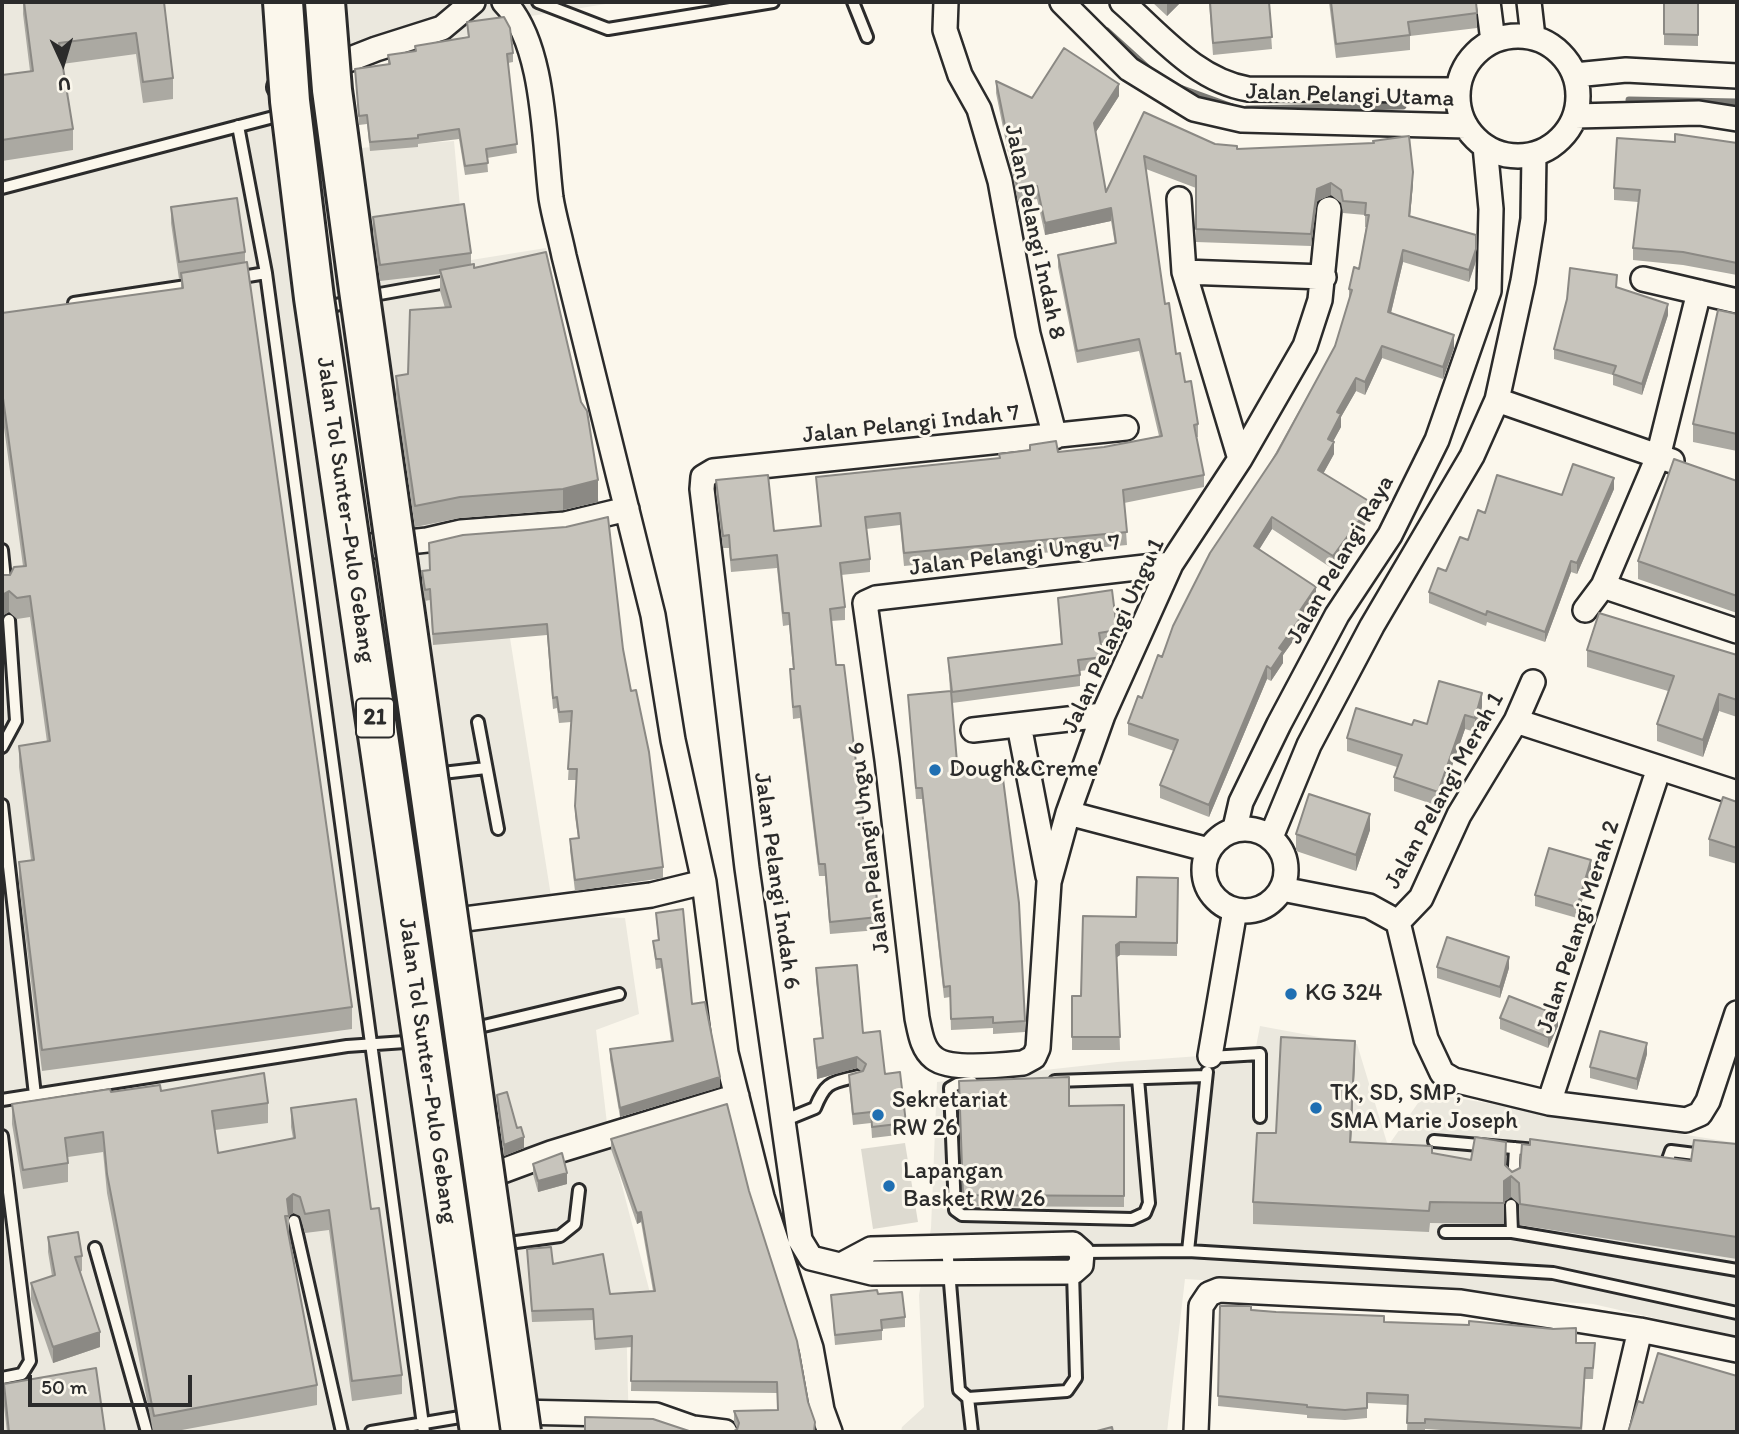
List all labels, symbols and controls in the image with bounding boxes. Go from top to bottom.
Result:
north arrow [28,28,98,98]
text: U [57,73,72,96]
street label: Jalan Pelangi Utama [1245,78,1455,114]
street label: Jalan Pelangi Indah 8 [997,122,1071,342]
street label: Jalan Tol Sunter–Pulo Gebang [309,355,381,665]
street label: Jalan Pelangi Indah 7 [801,399,1021,451]
street label: Jalan Pelangi Raya [1281,471,1401,649]
street label: Jalan Pelangi Ungu 7 [908,529,1122,583]
street label: Jalan Pelangi Ungu 1 [1056,534,1172,738]
street label: Jalan Pelangi Merah 1 [1379,688,1511,894]
road number: 21 [356,698,394,738]
street label: Jalan Pelangi Ungu 6 [843,740,897,956]
place label: Dough&Creme [949,756,1099,784]
marker: Dough&Creme [927,762,943,778]
street label: Jalan Pelangi Indah 6 [747,771,805,991]
street label: Jalan Pelangi Merah 2 [1531,817,1627,1037]
street label: Jalan Tol Sunter–Pulo Gebang [391,916,463,1226]
place label: KG 324 [1305,980,1382,1008]
marker: KG 324 [1283,986,1299,1002]
place label: TK, SD, SMP, SMA Marie Joseph [1330,1080,1518,1136]
place label: Sekretariat RW 26 [892,1087,1008,1143]
marker: TK, SD, SMP, SMA Marie Joseph [1308,1100,1324,1116]
marker: Sekretariat RW 26 [870,1107,886,1123]
place label: Lapangan Basket RW 26 [903,1158,1045,1214]
marker: Lapangan Basket RW 26 [881,1178,897,1194]
scale bar [32,1360,196,1404]
text: 50 m [41,1374,87,1399]

